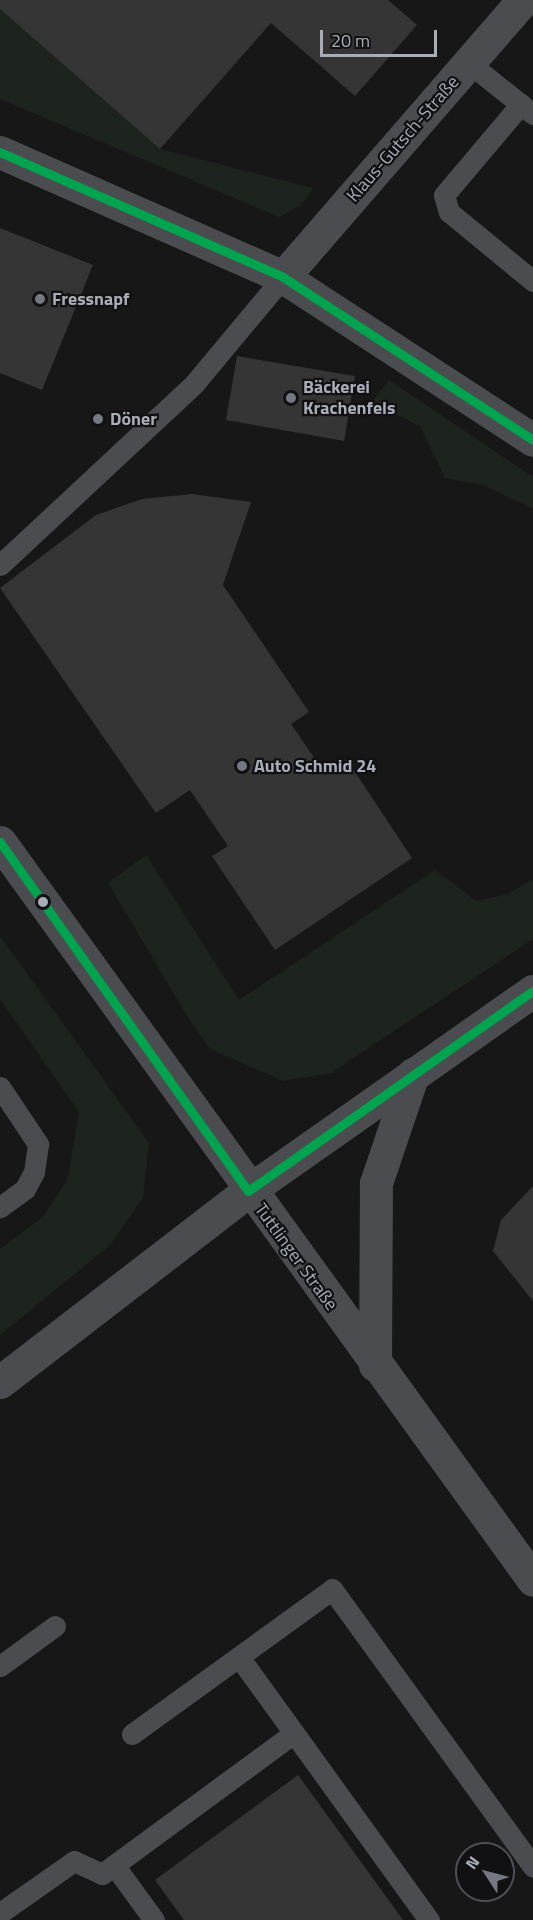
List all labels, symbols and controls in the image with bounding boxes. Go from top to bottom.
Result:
scale bar [323,18,440,56]
text: 20 m [331,27,370,54]
street label: Klaus-Gutsch-Straße [342,72,464,206]
place label: Fressnapf [52,288,129,310]
marker: Fressnapf [33,292,47,306]
place label: Bäckerei Krachenfels [303,377,395,420]
marker: Bäckerei Krachenfels [284,391,298,405]
place label: Döner [110,408,157,430]
marker: Döner [91,412,105,426]
place label: Auto Schmid 24 [254,755,376,777]
marker: Auto Schmid 24 [235,759,249,773]
unlabelled marker [37,896,49,908]
street label: Tuttlinger Straße [250,1199,342,1315]
north arrow [455,1842,515,1902]
text: N [459,1851,485,1874]

